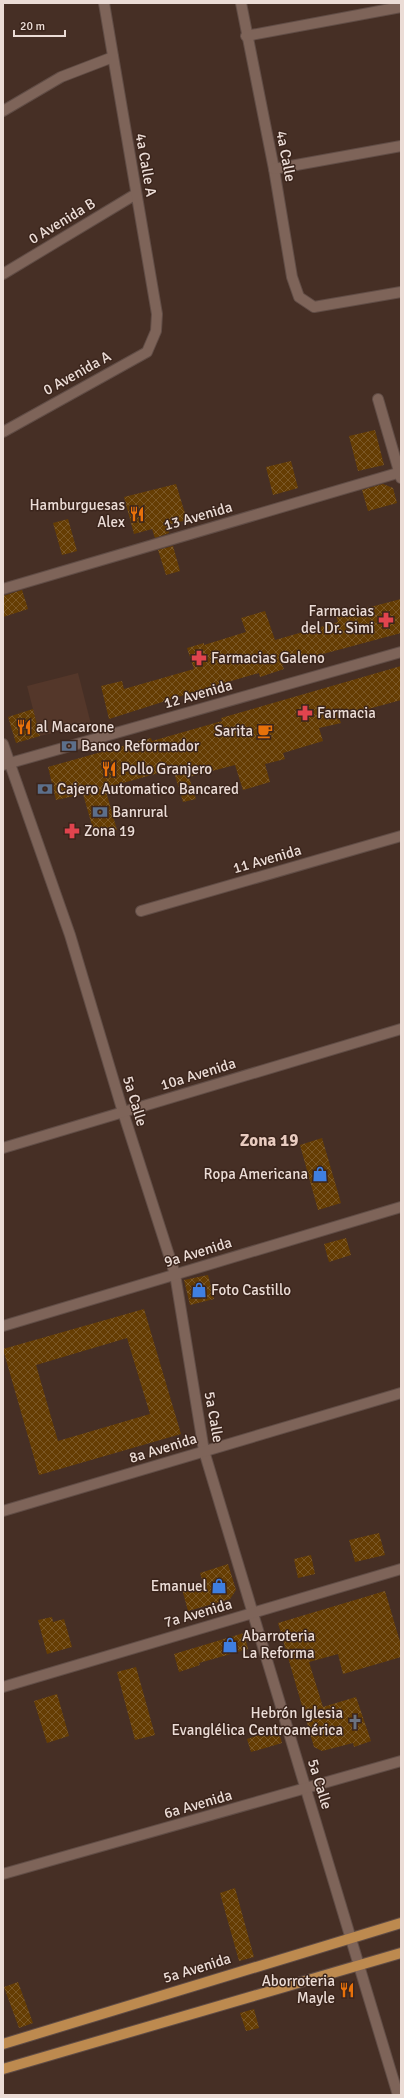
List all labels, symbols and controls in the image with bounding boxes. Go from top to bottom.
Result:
scale bar [14,12,65,38]
text: 20 m [20,19,45,34]
street label: 4a Calle [272,129,300,183]
street label: 4a Calle A [132,132,160,198]
street label: 0 Avenida B [25,194,99,248]
street label: 0 Avenida A [40,347,114,399]
place label: Hamburguesas Alex [29,496,125,531]
street label: 13 Avenida [162,498,234,534]
restaurant icon: Hamburguesas Alex [128,505,146,523]
place label: Farmacias del Dr. Simi [301,602,374,637]
pharmacy icon: Farmacias del Dr. Simi [377,611,395,629]
pharmacy icon: Farmacias Galeno [190,649,208,667]
place label: Farmacias Galeno [211,649,325,667]
street label: 12 Avenida [162,676,234,712]
pharmacy icon: Farmacia [296,704,314,722]
place label: Farmacia [317,704,376,722]
restaurant icon: al Macarone [15,718,33,736]
place label: al Macarone [36,718,114,736]
place label: Sarita [214,722,253,740]
cafe icon: Sarita [256,722,274,740]
bank icon: Banco Reformador [60,737,78,755]
place label: Banco Reformador [81,737,200,755]
restaurant icon: Pollo Granjero [100,760,118,778]
place label: Pollo Granjero [121,760,212,778]
bank icon: Cajero Automatico Bancared [36,780,54,798]
place label: Cajero Automatico Bancared [57,780,239,798]
bank icon: Banrural [91,803,109,821]
place label: Banrural [112,803,168,821]
pharmacy icon: Zona 19 [63,822,81,840]
place label: Zona 19 [84,822,135,840]
street label: 11 Avenida [231,841,303,877]
street label: 10a Avenida [158,1054,238,1094]
street label: 5a Calle [119,1074,151,1128]
district label: Zona 19 [240,1130,298,1151]
place label: Ropa Americana [204,1165,308,1183]
shop icon: Ropa Americana [311,1165,329,1183]
street label: 9a Avenida [162,1233,234,1271]
shop icon: Foto Castillo [190,1281,208,1299]
place label: Foto Castillo [211,1281,291,1299]
street label: 5a Calle [201,1390,227,1444]
street label: 8a Avenida [127,1429,199,1467]
place label: Emanuel [151,1577,207,1595]
shop icon: Emanuel [210,1577,228,1595]
street label: 7a Avenida [162,1595,234,1631]
place label: Abarroteria La Reforma [242,1627,315,1662]
shop icon: Abarroteria La Reforma [221,1636,239,1654]
place label: Hebrón Iglesia Evanglélica Centroamérica [172,1704,343,1739]
church icon: Hebrón Iglesia Evanglélica Centroamérica [346,1713,364,1731]
street label: 5a Calle [304,1757,336,1811]
street label: 6a Avenida [162,1786,234,1822]
street label: 5a Avenida [161,1949,233,1987]
place label: Aborroteria Mayle [262,1972,335,2007]
restaurant icon: Aborroteria Mayle [338,1981,356,1999]

